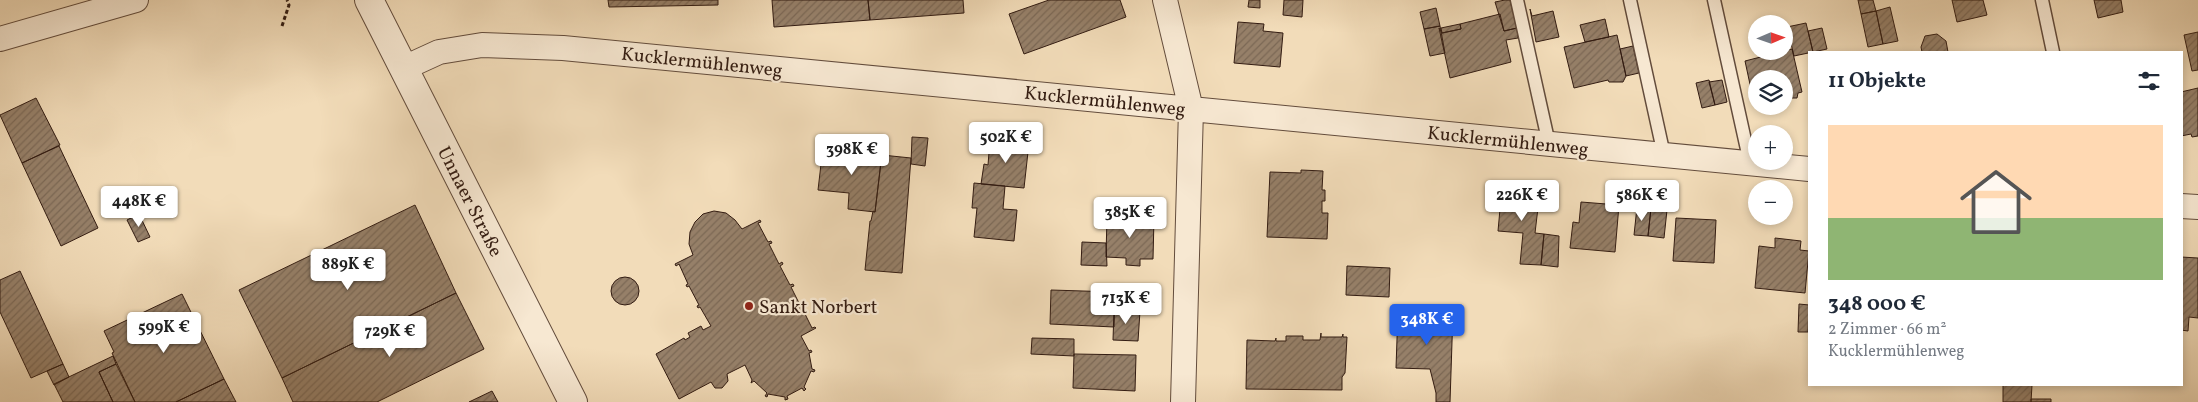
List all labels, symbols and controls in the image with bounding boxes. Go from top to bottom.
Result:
north arrow [1748,15,1792,60]
map controls [1748,15,1793,225]
street label: Kucklermühlenweg [620,42,784,84]
text: 11 Objekte [1828,67,1926,96]
icon: filters [2135,67,2163,95]
button: layers [1748,70,1793,115]
street label: Kucklermühlenweg [1023,81,1187,123]
pin: 502K € [965,121,1047,164]
street label: Kucklermühlenweg [1426,121,1590,163]
button: + [1748,125,1793,170]
text: 502K € [980,127,1032,149]
pin: 398K € [811,134,893,176]
text: 398K € [826,139,878,161]
street label: Unnaer Straße [430,142,508,262]
icon: home [1951,157,2041,247]
pin: 226K € [1481,180,1563,222]
pin: 586K € [1601,180,1683,222]
button: − [1748,180,1793,225]
text: 226K € [1496,185,1548,207]
text: 586K € [1616,185,1668,207]
pin: 448K € [98,186,180,228]
text: 448K € [112,191,166,213]
pin: 385K € [1089,196,1171,239]
text: 385K € [1105,202,1155,224]
pin: 889K € [307,248,389,291]
text: 889K € [322,254,374,276]
pin: 713K € [1085,282,1167,325]
text: 713K € [1102,288,1150,310]
text: 348 000 € [1828,290,1926,319]
place label: Sankt Norbert [759,295,878,321]
marker: Sankt Norbert [743,300,755,312]
pin: 348K € [1386,304,1468,346]
text: 348K € [1401,309,1454,331]
pin: 599K € [123,312,205,354]
pin: 729K € [349,316,431,358]
text: 599K € [138,317,190,339]
text: 2 Zimmer · 66 m² [1828,319,1946,341]
text: 729K € [364,321,416,343]
text: Kucklermühlenweg [1828,341,1964,363]

